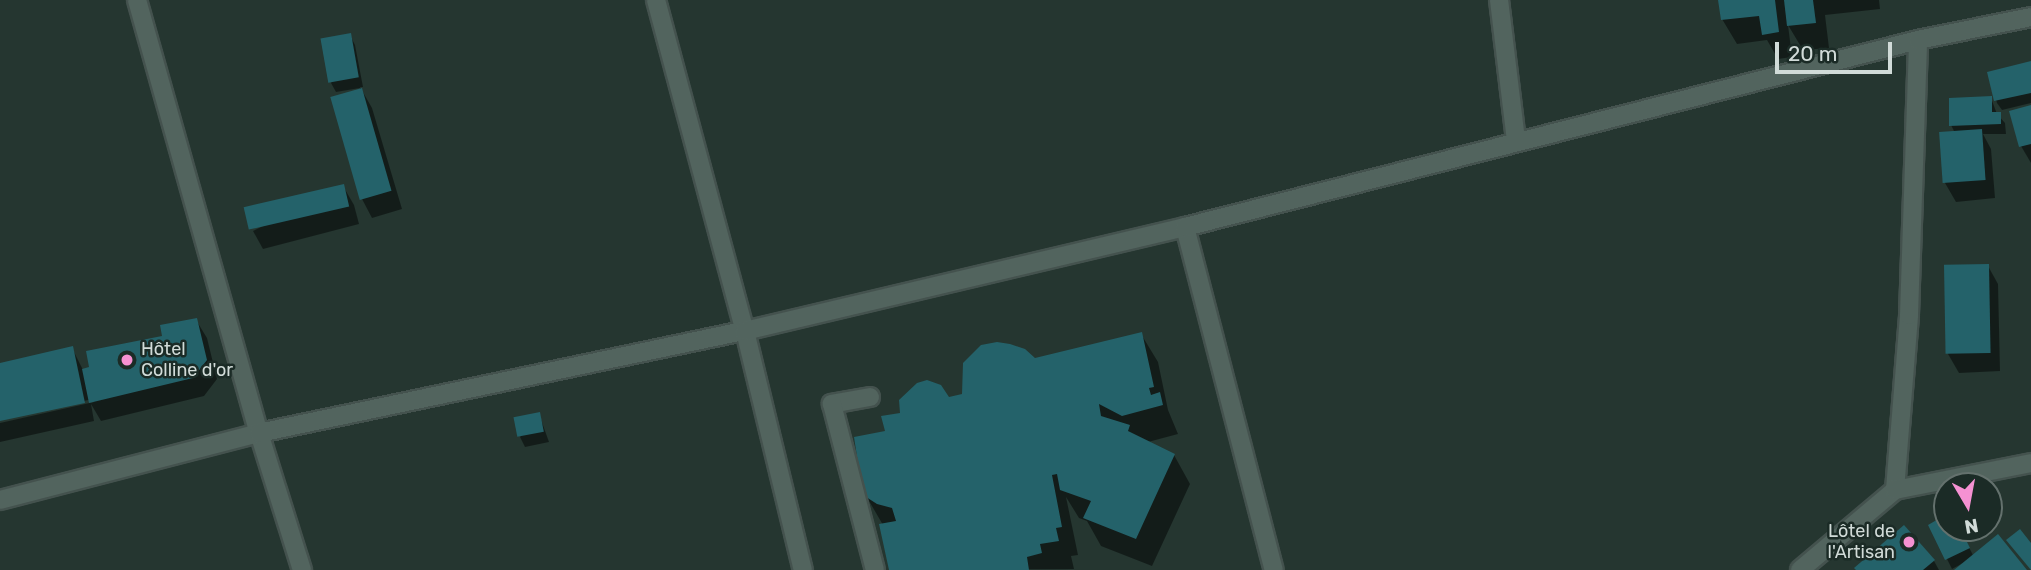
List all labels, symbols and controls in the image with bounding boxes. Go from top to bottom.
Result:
scale bar [1779,28,1896,72]
text: 20 m [1788,41,1837,66]
place label: Hôtel Colline d'or [141,339,233,382]
marker: Hôtel Colline d'or [119,352,135,368]
north arrow [1933,472,2003,542]
text: N [1963,514,1980,539]
place label: Lôtel de l'Artisan [1828,521,1895,564]
marker: Lôtel de l'Artisan [1901,534,1917,550]

